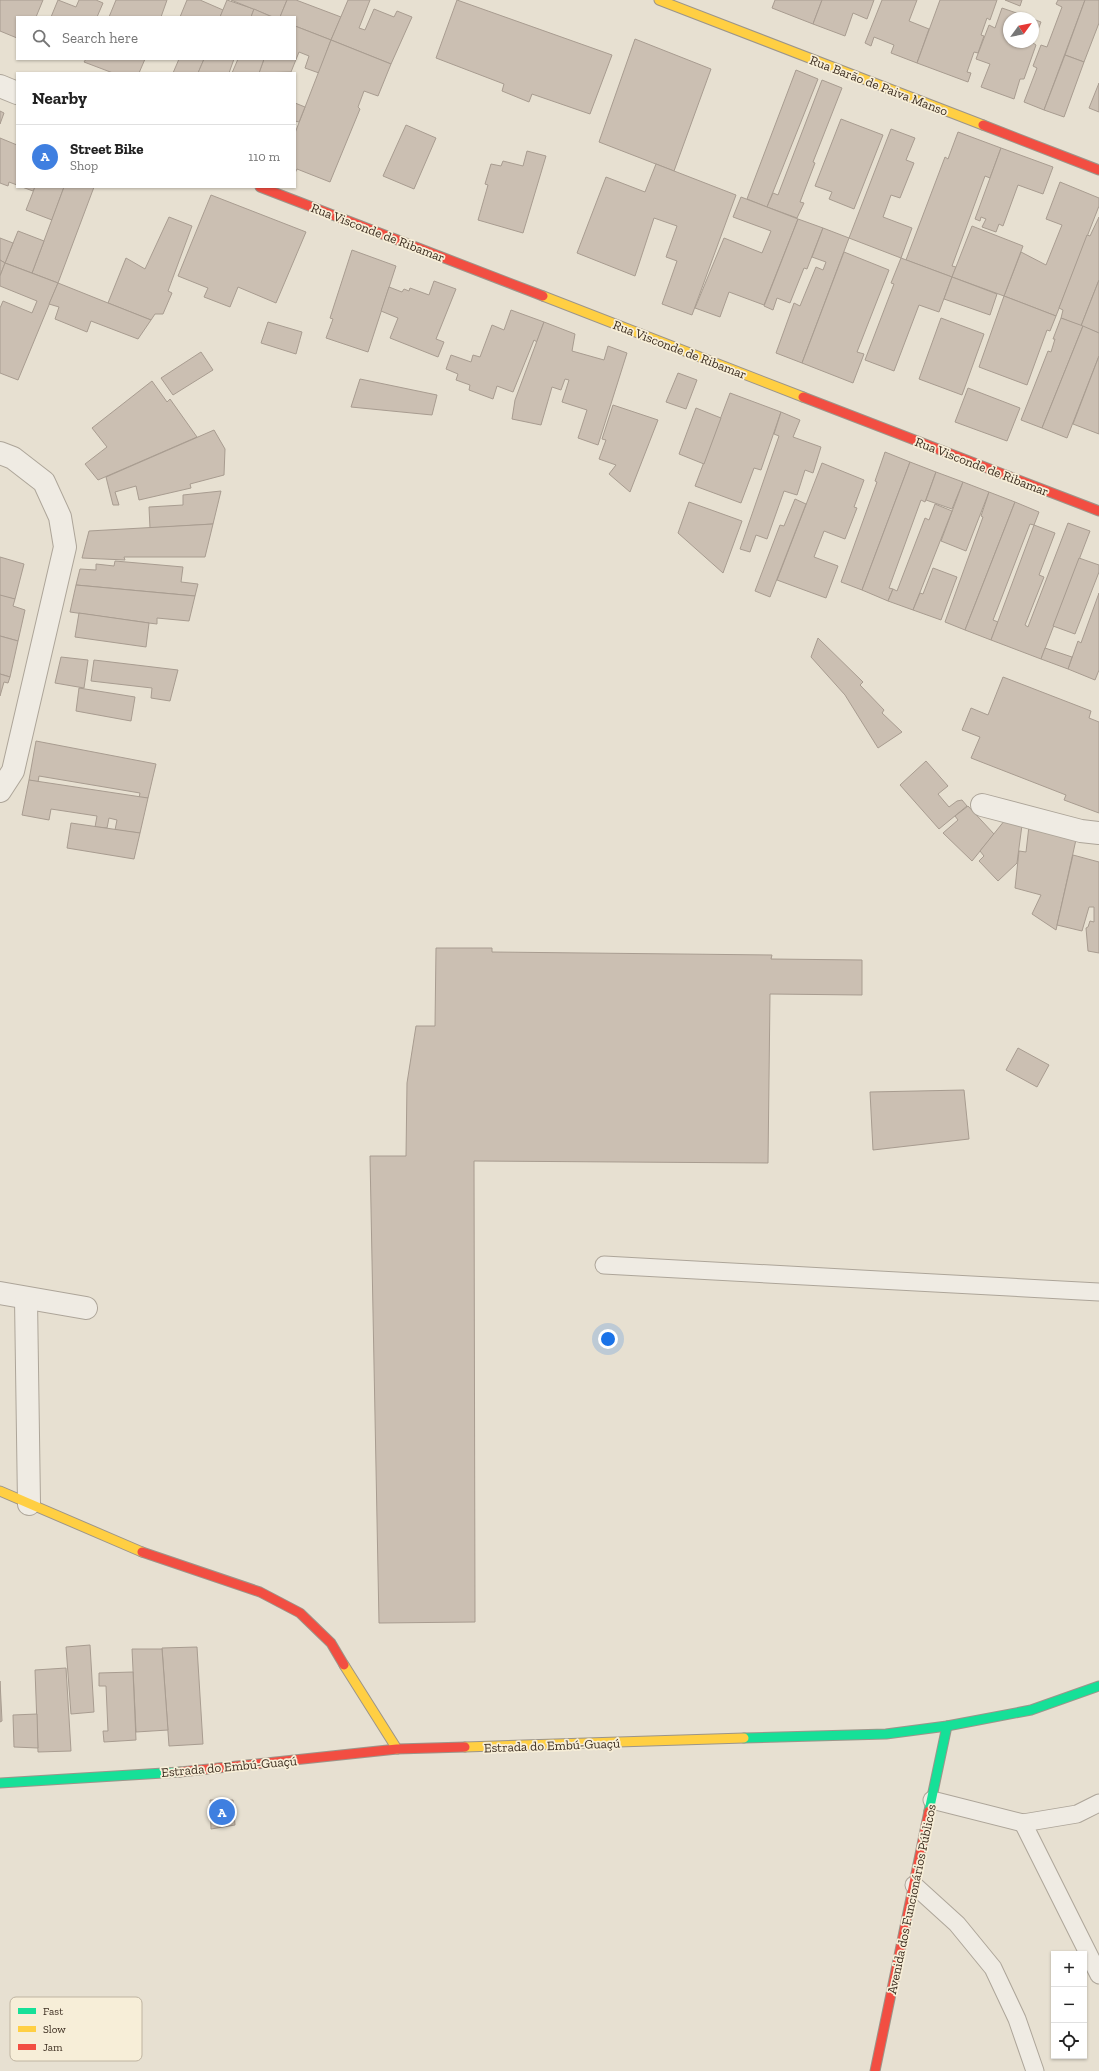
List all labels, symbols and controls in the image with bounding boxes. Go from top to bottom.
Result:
north arrow [1003,12,1039,48]
search box [16,16,296,60]
icon: search [30,27,52,49]
text: Search here [62,29,138,47]
street label: Rua Barão de Paiva Manso [808,52,950,119]
text: Nearby [32,88,87,108]
text: Street Bike [70,140,144,158]
text: A [41,149,49,164]
text: 110 m [248,149,280,164]
text: Shop [70,158,98,173]
street label: Rua Visconde de Ribamar [309,200,447,265]
street label: Rua Visconde de Ribamar [611,317,749,382]
street label: Rua Visconde de Ribamar [913,434,1051,499]
your location [598,1329,618,1349]
street label: Estrada do Embú-Guaçú [484,1736,621,1755]
street label: Estrada do Embú-Guaçú [160,1753,298,1780]
pin: A [209,1797,235,1827]
street label: Avenida dos Funcionários Públicos [884,1802,939,1995]
map controls [1051,1951,1087,2059]
button: + [1051,1951,1087,1987]
button: − [1051,1987,1087,2023]
legend [10,1997,142,2061]
text: Fast [43,2005,64,2018]
text: Slow [43,2023,66,2036]
button: locate [1051,2023,1087,2059]
text: Jam [43,2041,63,2054]

